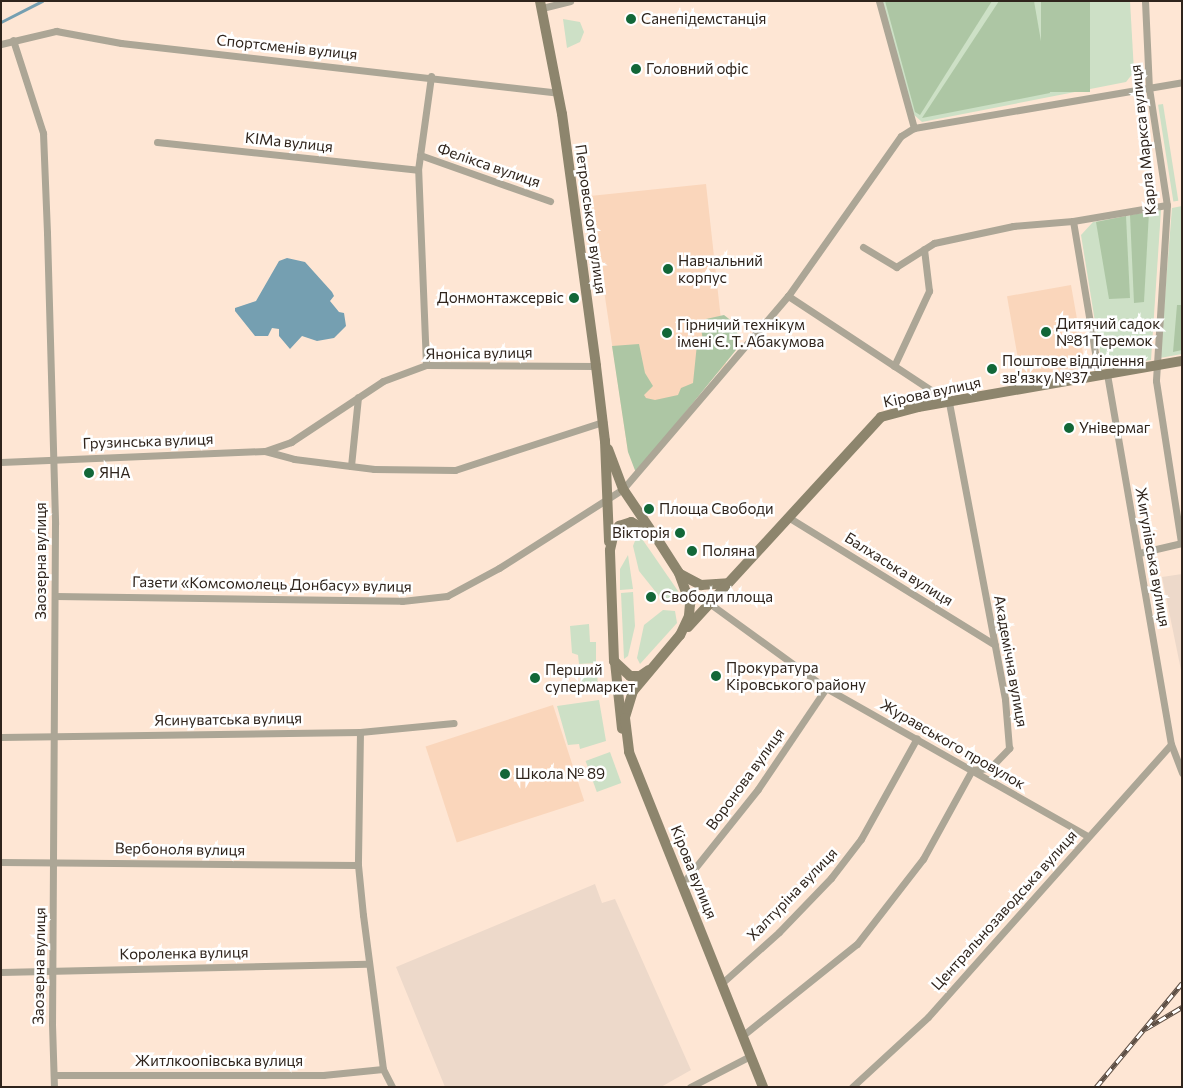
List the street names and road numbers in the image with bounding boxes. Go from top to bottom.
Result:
street label: Спортсменів вулиця [216,31,358,63]
street label: Карла Маркса вулиця [1126,64,1160,216]
street label: КІМа вулиця [244,128,334,156]
street label: Фелікса вулиця [435,139,543,191]
street label: Петровського вулиця [572,143,610,295]
street label: Яноніса вулиця [425,343,533,363]
street label: Кірова вулиця [882,373,982,411]
street label: Грузинська вулиця [82,430,214,452]
street label: Жигулівська вулиця [1132,486,1174,628]
street label: Заозерна вулиця [32,502,50,620]
street label: Балхаська вулиця [841,528,957,610]
street label: Газети «Комсомолець Донбасу» вулиця [132,573,412,595]
street label: Академічна вулиця [991,594,1031,728]
street label: Журавського провулок [877,695,1029,793]
street label: Ясинуватська вулиця [154,709,302,729]
street label: Воронова вулиця [702,725,788,833]
street label: Кірова вулиця [667,823,721,921]
street label: Центральнозаводська вулиця [927,826,1081,994]
street label: Вербоноля вулиця [115,839,245,859]
street label: Халтуріна вулиця [743,844,841,944]
street label: Заозерна вулиця [29,907,49,1025]
street label: Короленка вулиця [119,943,249,963]
street label: Житлкоопівська вулиця [135,1052,303,1070]

